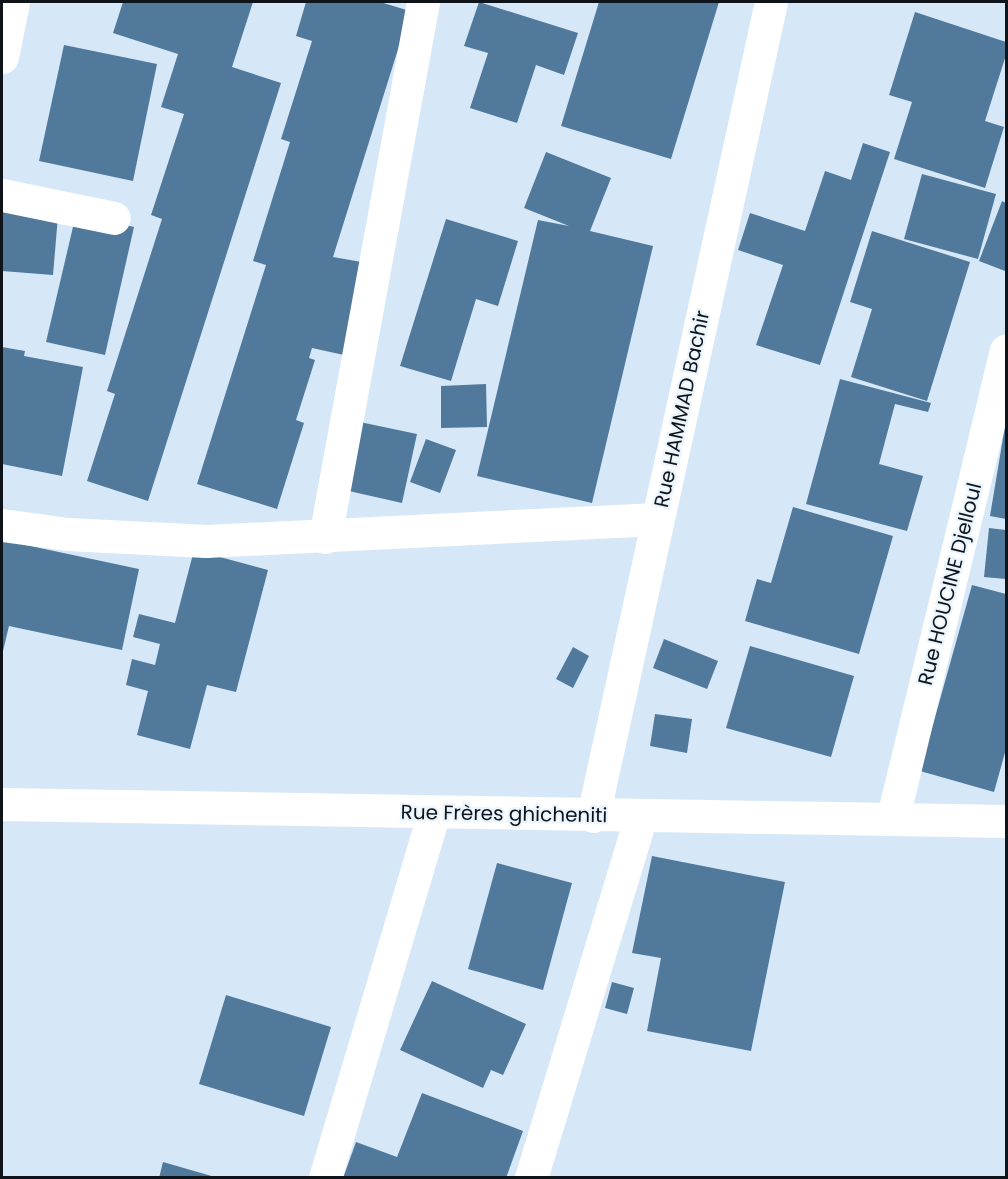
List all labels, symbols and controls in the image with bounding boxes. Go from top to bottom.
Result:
street label: Rue HAMMAD Bachir [649,308,715,510]
street label: Rue HOUCINE Djelloul [913,480,987,688]
street label: Rue Frères ghicheniti [400,800,608,828]

